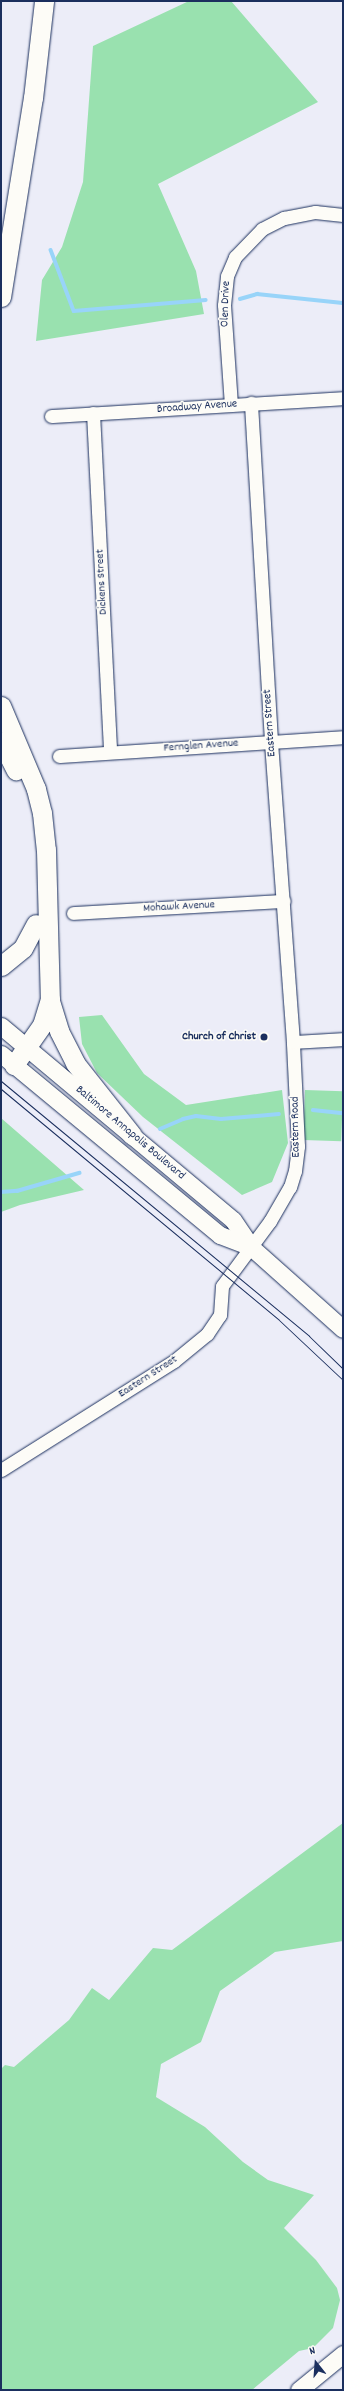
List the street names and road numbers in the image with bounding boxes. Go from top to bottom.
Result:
street label: Olen Drive [218,281,234,327]
street label: Broadway Avenue [156,397,238,417]
street label: Dickens Street [93,549,111,615]
street label: Eastern Street [260,689,280,757]
street label: Fernglen Avenue [163,736,239,756]
street label: Mohawk Avenue [143,898,215,916]
street label: Baltimore Annapolis Boulevard [72,1083,188,1183]
street label: Eastern Road [288,1096,304,1158]
street label: Eastern Street [116,1353,180,1401]

